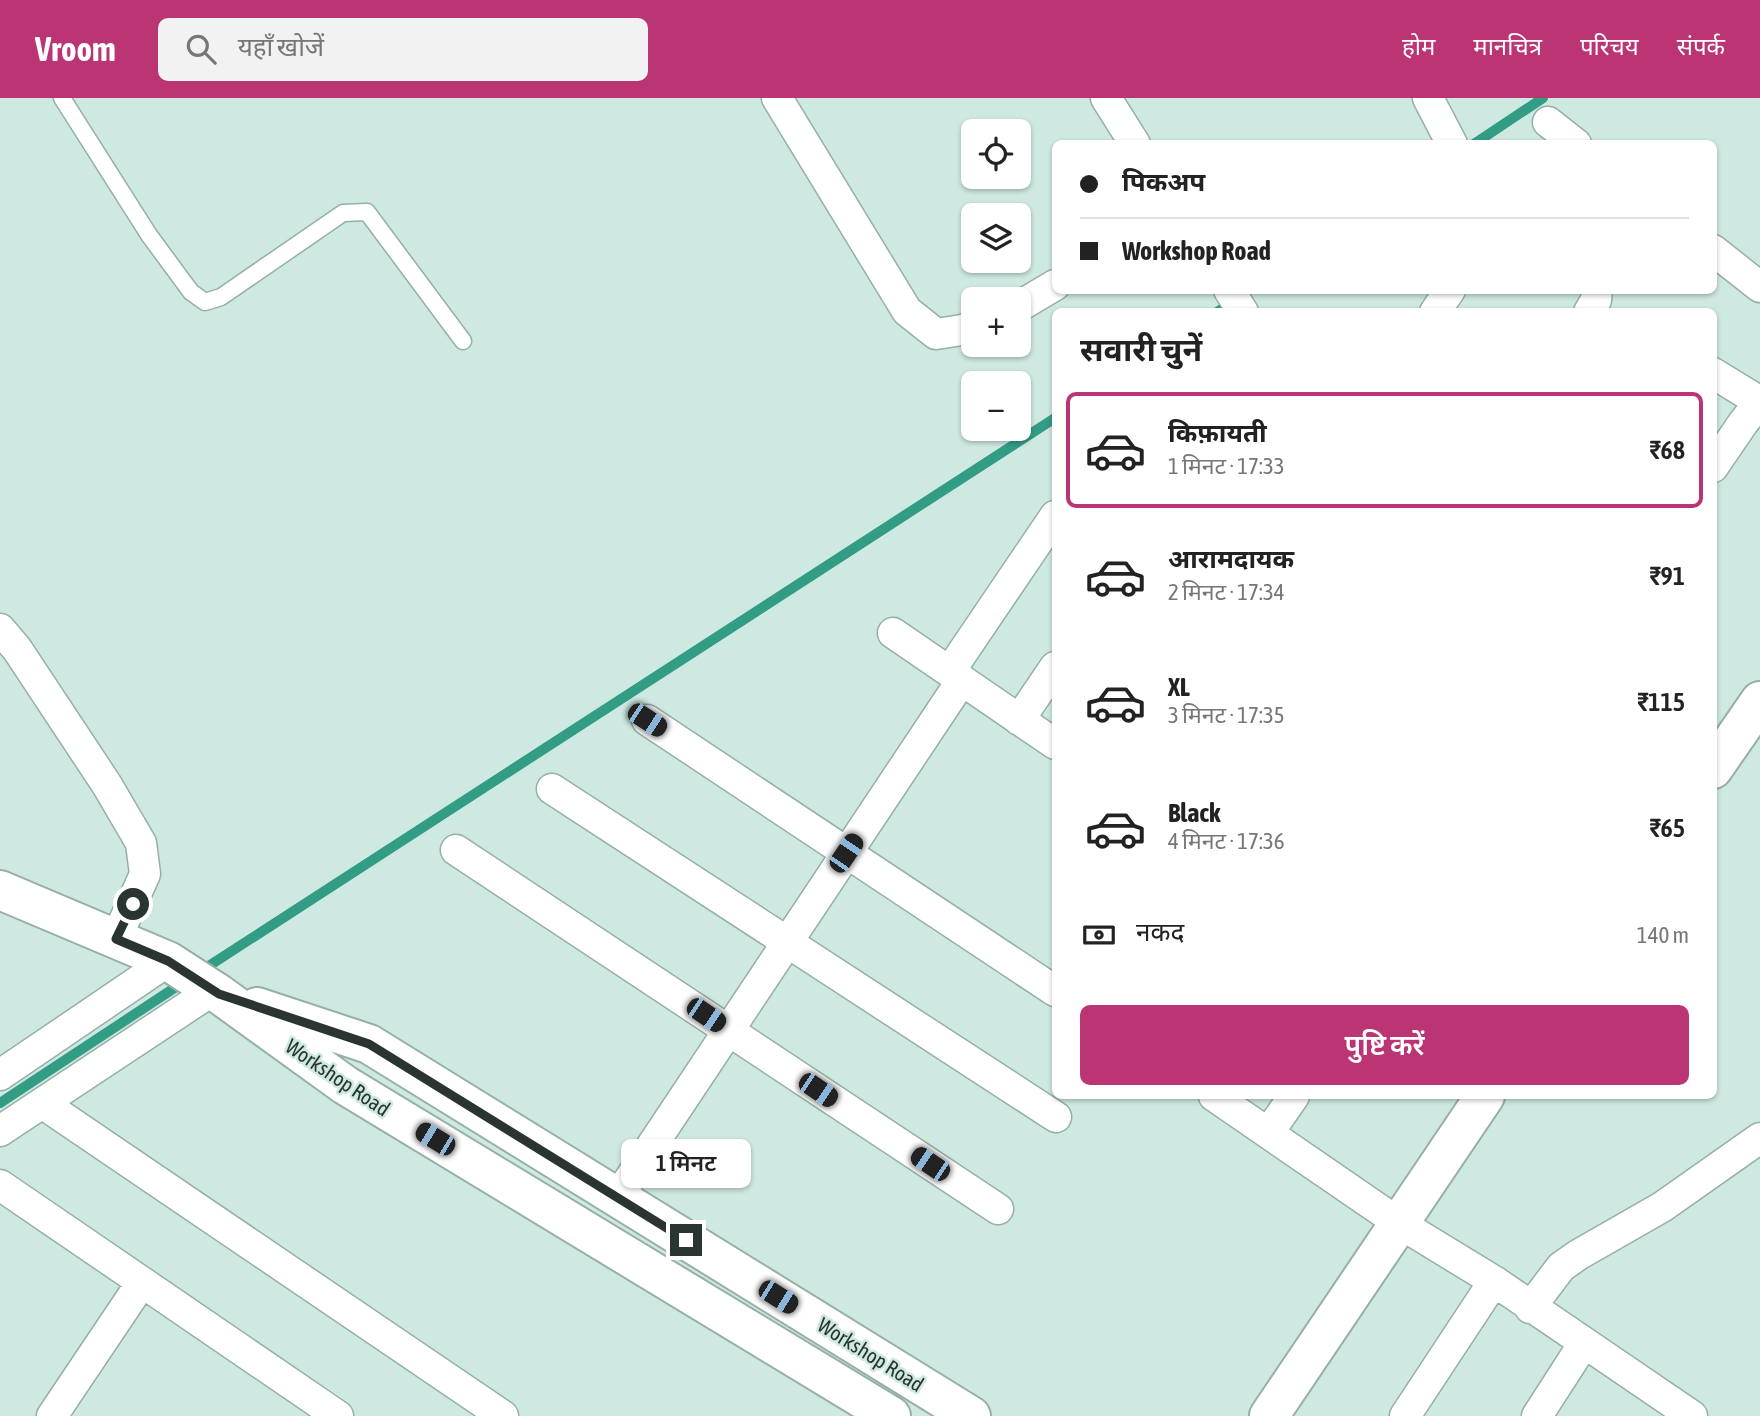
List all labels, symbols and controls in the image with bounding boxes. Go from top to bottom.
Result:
search box [158,18,648,81]
text: Vroom [35,30,116,68]
icon: search [182,30,220,68]
text: यहाँ खोजें [238,32,324,62]
text: होम [1402,33,1435,60]
text: मानचित्र [1473,33,1542,60]
text: परिचय [1580,33,1639,60]
text: संपर्क [1677,33,1725,60]
map controls [961,119,1031,441]
button: locate [961,119,1031,189]
text: पिकअप [1122,167,1205,197]
button: layers [961,203,1031,273]
text: Workshop Road [1122,236,1271,266]
button: + [961,287,1031,357]
text: सवारी चुनें [1080,331,1202,368]
button: − [961,371,1031,441]
text: किफ़ायती [1168,418,1267,448]
icon: car [1084,419,1147,482]
text: ₹68 [1649,435,1685,465]
text: 1 मिनट · 17:33 [1168,453,1285,479]
text: आरामदायक [1168,544,1294,574]
icon: car [1084,545,1147,608]
text: ₹91 [1649,561,1685,591]
text: 2 मिनट · 17:34 [1168,579,1285,605]
icon: car [1084,671,1147,734]
text: XL [1168,672,1190,702]
text: ₹115 [1637,687,1685,717]
car [624,700,671,740]
text: 3 मिनट · 17:35 [1168,702,1285,728]
icon: car [1084,797,1147,860]
text: Black [1168,798,1220,828]
text: ₹65 [1649,813,1685,843]
text: 4 मिनट · 17:36 [1168,828,1285,854]
car [826,830,867,876]
route start [117,888,149,920]
icon: cash [1080,916,1118,954]
text: नकद [1136,917,1184,947]
text: 140 m [1637,922,1689,948]
car [683,995,730,1035]
button: पुष्टि करें [1080,1005,1689,1085]
street label: Workshop Road [281,1033,395,1121]
car [795,1070,842,1110]
car [412,1119,459,1159]
callout: 1 मिनट [621,1138,751,1188]
car [907,1144,954,1184]
text: 1 मिनट [656,1150,716,1176]
route end [670,1224,702,1256]
car [755,1277,802,1317]
street label: Workshop Road [814,1312,928,1396]

